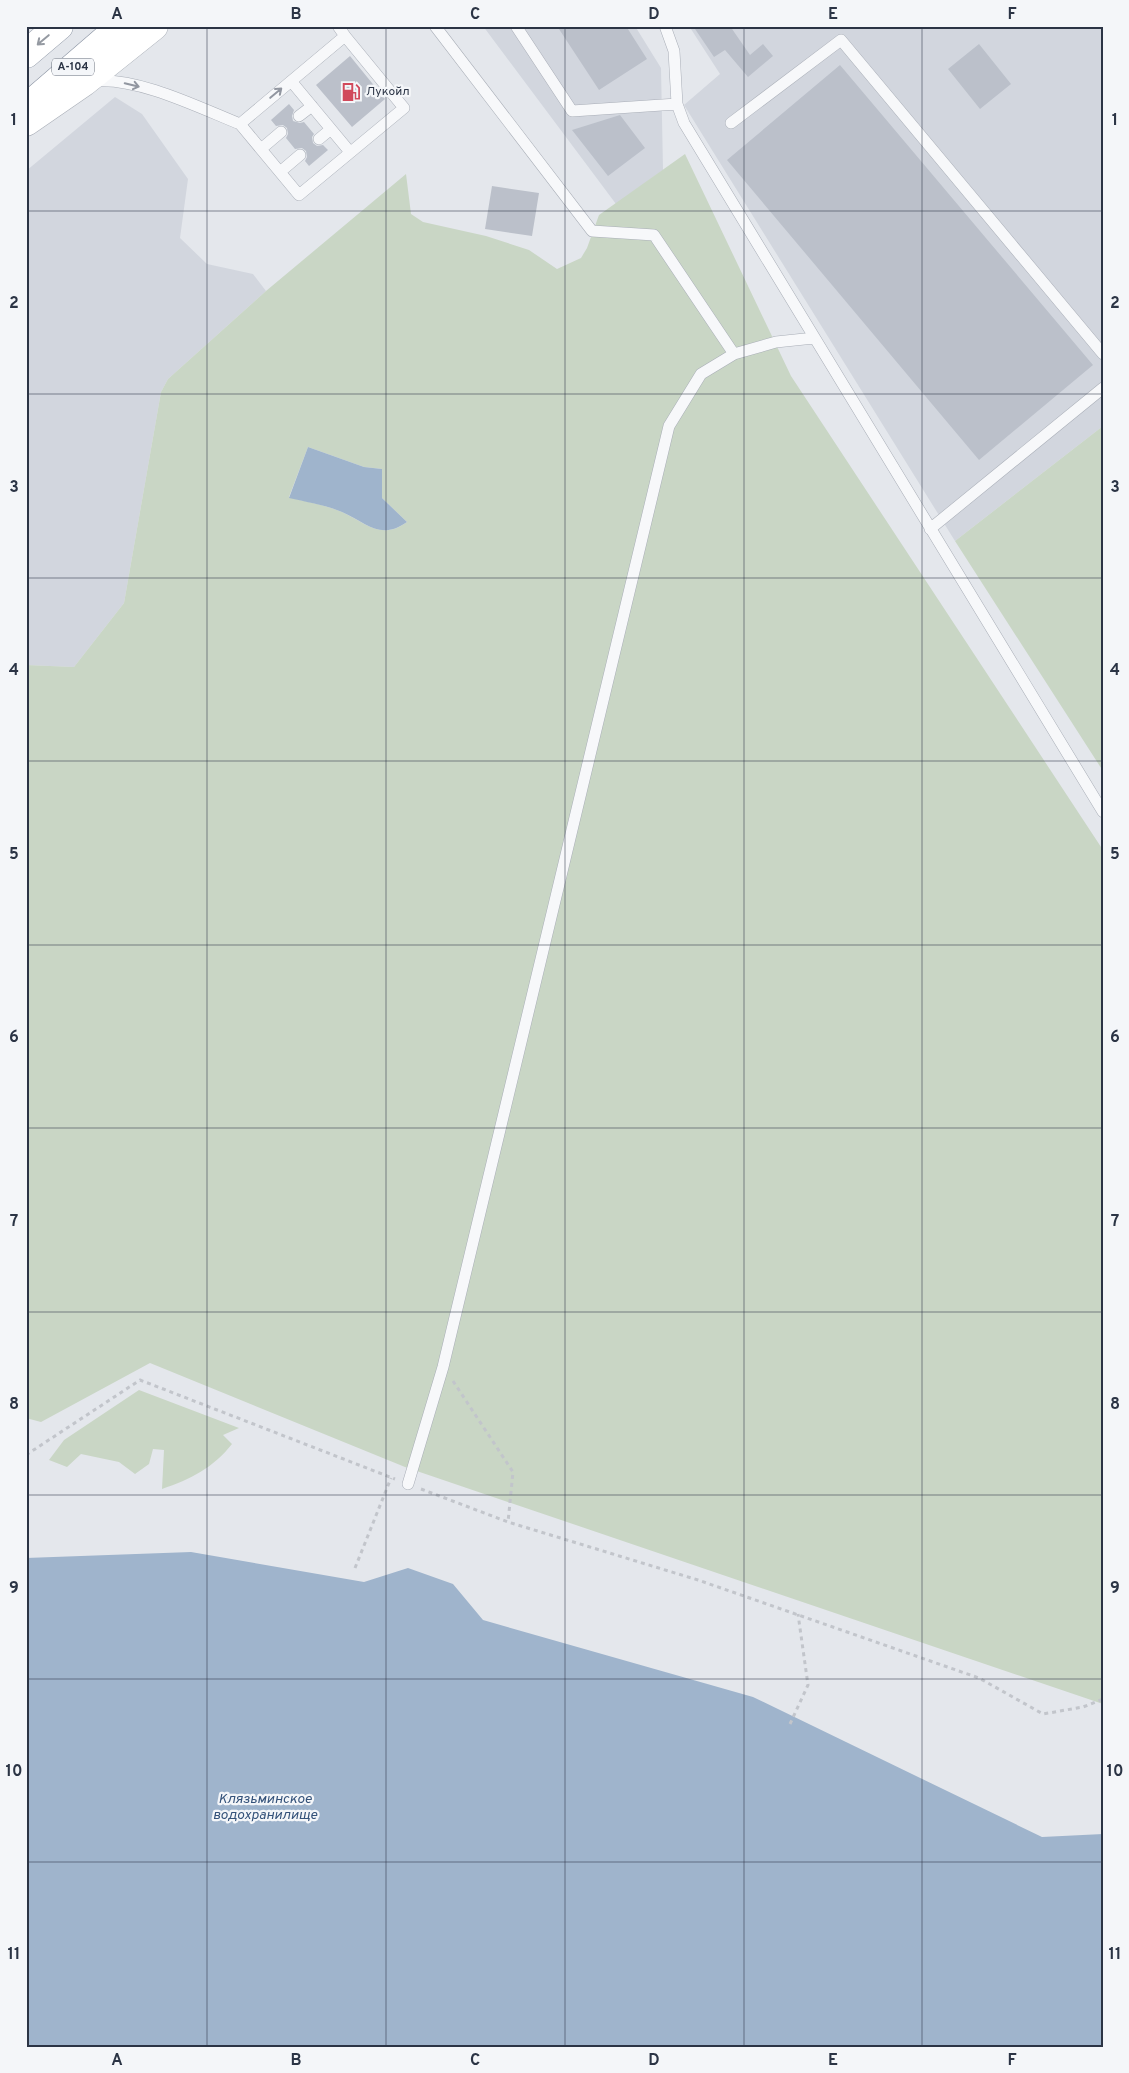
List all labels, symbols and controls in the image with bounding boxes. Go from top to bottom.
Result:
text: A [111,5,123,25]
text: B [290,5,302,25]
text: C [470,5,480,25]
text: D [648,5,660,25]
text: E [828,5,838,25]
text: F [1007,5,1017,25]
one-way arrow [36,34,49,46]
road number: А-104 [52,58,94,76]
one-way arrow [123,81,139,90]
fuel station icon: Лукойл [340,81,362,103]
place label: Лукойл [366,84,410,100]
one-way arrow [270,88,283,99]
text: 1 [11,111,17,131]
text: 1 [1112,111,1118,131]
text: 2 [9,294,19,314]
text: 2 [1110,294,1120,314]
text: 3 [9,478,19,498]
text: 3 [1110,478,1120,498]
text: 4 [9,661,19,681]
text: 4 [1110,661,1120,681]
text: 5 [9,845,19,865]
text: 5 [1110,845,1120,865]
text: 6 [9,1028,19,1048]
text: 6 [1110,1028,1120,1048]
text: 7 [10,1212,18,1232]
text: 7 [1111,1212,1119,1232]
text: 8 [9,1395,19,1415]
text: 8 [1110,1395,1120,1415]
text: 9 [9,1579,19,1599]
text: 9 [1110,1579,1120,1599]
text: 10 [6,1762,22,1782]
text: 10 [1107,1762,1123,1782]
water label: Клязьминское водохранилище [213,1791,318,1824]
text: 11 [8,1945,20,1965]
text: 11 [1109,1945,1121,1965]
text: A [111,2051,123,2071]
text: B [290,2051,302,2071]
text: C [470,2051,480,2071]
text: D [648,2051,660,2071]
text: E [828,2051,838,2071]
text: F [1007,2051,1017,2071]

